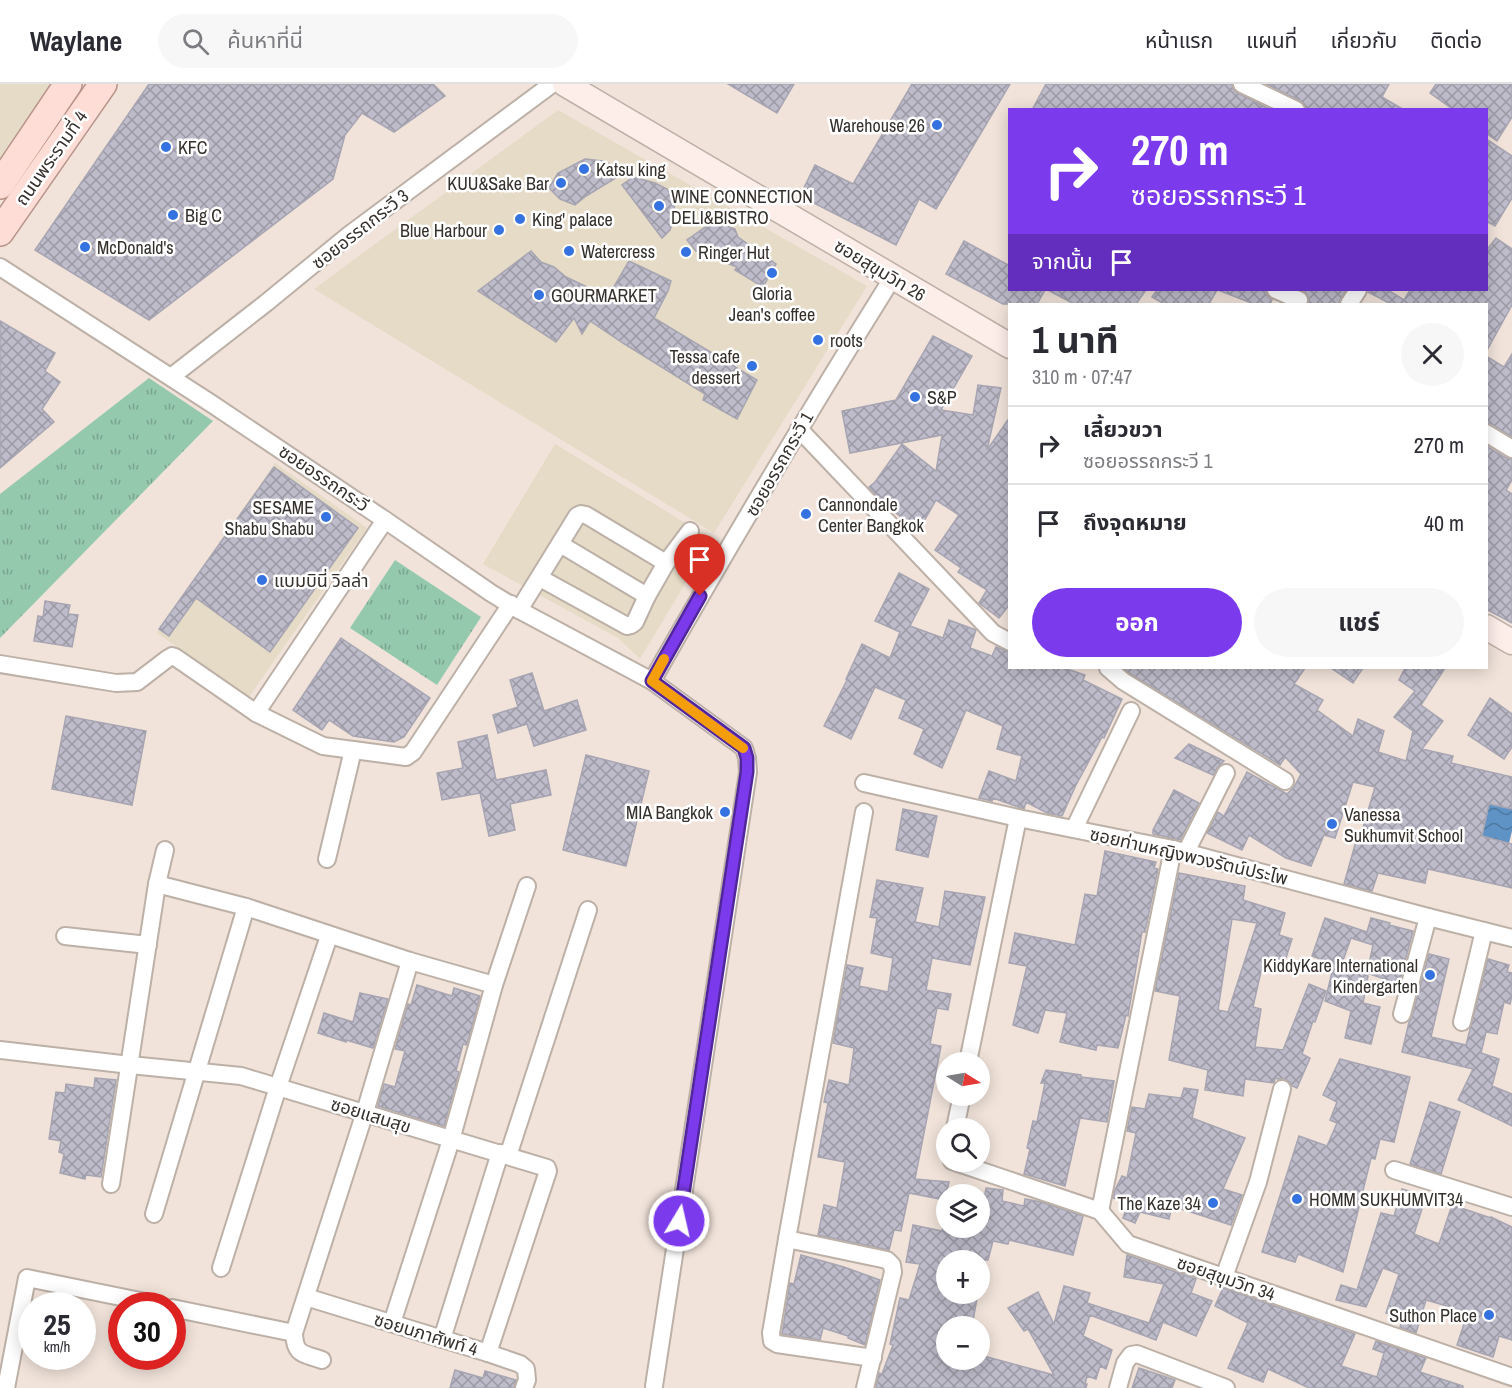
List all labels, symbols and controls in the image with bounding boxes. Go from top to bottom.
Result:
search box [158,14,578,68]
text: Waylane [30,22,122,60]
icon: search [179,25,212,58]
text: ค้นหาที่นี่ [227,25,303,55]
text: หน้าแรก [1145,26,1213,55]
text: แผนที่ [1246,26,1297,55]
text: เกี่ยวกับ [1330,26,1397,55]
text: ติดต่อ [1430,26,1482,55]
street label: ถนนพระรามที่ 4 [9,105,93,211]
place label: Warehouse 26 [830,113,925,138]
marker: Warehouse 26 [930,118,944,132]
text: 270 m [1131,122,1229,178]
icon: right [1032,132,1110,210]
place label: KFC [178,135,208,160]
marker: KFC [159,140,173,154]
place label: Katsu king [596,157,667,182]
marker: Katsu king [577,162,591,176]
place label: KUU&Sake Bar [447,171,549,196]
marker: KUU&Sake Bar [554,176,568,190]
text: ซอยอรรถกระวี 1 [1131,177,1306,213]
street label: ซอยอรรถกระวี 3 [306,183,414,275]
place label: WINE CONNECTION DELI&BISTRO [671,184,813,230]
marker: WINE CONNECTION DELI&BISTRO [652,199,666,213]
place label: Big C [185,203,222,228]
place label: King' palace [532,207,613,232]
marker: Big C [166,208,180,222]
marker: King' palace [513,212,527,226]
place label: Blue Harbour [400,218,487,243]
marker: Blue Harbour [492,223,506,237]
street label: ซอยสุขุมวิท 26 [830,233,930,307]
place label: McDonald's [97,235,174,260]
place label: Watercress [581,239,655,264]
marker: McDonald's [78,240,92,254]
place label: Ringer Hut [698,240,769,265]
marker: Watercress [562,244,576,258]
marker: Ringer Hut [679,245,693,259]
text: จากนั้น [1032,246,1093,276]
icon: arrive [1105,246,1138,279]
marker: Gloria Jean's coffee [765,266,779,280]
place label: Gloria Jean's coffee [729,281,815,327]
place label: GOURMARKET [551,283,657,308]
marker: GOURMARKET [532,288,546,302]
text: 1 นาที [1032,316,1119,364]
button: close [1401,323,1464,386]
place label: roots [830,328,863,353]
marker: roots [811,333,825,347]
place label: Tessa cafe dessert [669,344,740,390]
marker: Tessa cafe dessert [745,359,759,373]
text: 310 m · 07:47 [1032,363,1132,390]
place label: S&P [927,385,957,410]
marker: S&P [908,390,922,404]
street label: ซอยอรรถกระวี 1 [739,407,819,521]
text: เลี้ยวขวา [1083,414,1163,444]
icon: right [1032,429,1065,462]
text: 270 m [1414,430,1464,460]
street label: ซอยอรรถกระวี [274,438,374,518]
text: ซอยอรรถกระวี 1 [1083,447,1213,474]
place label: Cannondale Center Bangkok [818,492,924,538]
place label: SESAME Shabu Shabu [225,495,314,541]
marker: Cannondale Center Bangkok [799,507,813,521]
icon: arrive [1032,507,1065,540]
text: ถึงจุดหมาย [1083,507,1187,537]
text: 40 m [1424,508,1464,538]
marker: SESAME Shabu Shabu [319,510,333,524]
pin [674,534,725,596]
icon: arrive [683,543,716,576]
place label: แบมบินี่ วิลล่า [274,568,369,593]
marker: แบมบินี่ วิลล่า [255,573,269,587]
button: ออก [1032,588,1242,657]
button: แชร์ [1254,588,1464,657]
place label: MIA Bangkok [626,800,714,825]
place label: Vanessa Sukhumvit School [1344,802,1463,848]
marker: MIA Bangkok [718,805,732,819]
marker: Vanessa Sukhumvit School [1325,817,1339,831]
street label: ซอยท่านหญิงพวงรัตน์ประไพ [1087,821,1291,891]
place label: KiddyKare International Kindergarten [1263,953,1418,999]
marker: KiddyKare International Kindergarten [1423,968,1437,982]
north arrow [936,1052,990,1106]
map controls [936,1052,990,1370]
street label: ซอยแสนสุข [328,1091,414,1139]
button: search [936,1118,990,1172]
button: layers [936,1184,990,1238]
place label: HOMM SUKHUMVIT34 [1309,1187,1463,1212]
position arrow [647,1189,711,1253]
place label: The Kaze 34 [1117,1191,1201,1216]
marker: HOMM SUKHUMVIT34 [1290,1192,1304,1206]
marker: The Kaze 34 [1206,1196,1220,1210]
street label: ซอยสุขุมวิท 34 [1173,1249,1279,1307]
button: + [936,1250,990,1304]
speed limit sign: 30 [108,1292,186,1370]
place label: Suthon Place [1389,1303,1477,1328]
text: 25 [43,1304,71,1344]
street label: ซอยนภาศัพท์ 4 [371,1306,481,1362]
marker: Suthon Place [1482,1308,1496,1322]
button: − [936,1316,990,1370]
text: km/h [44,1336,70,1357]

